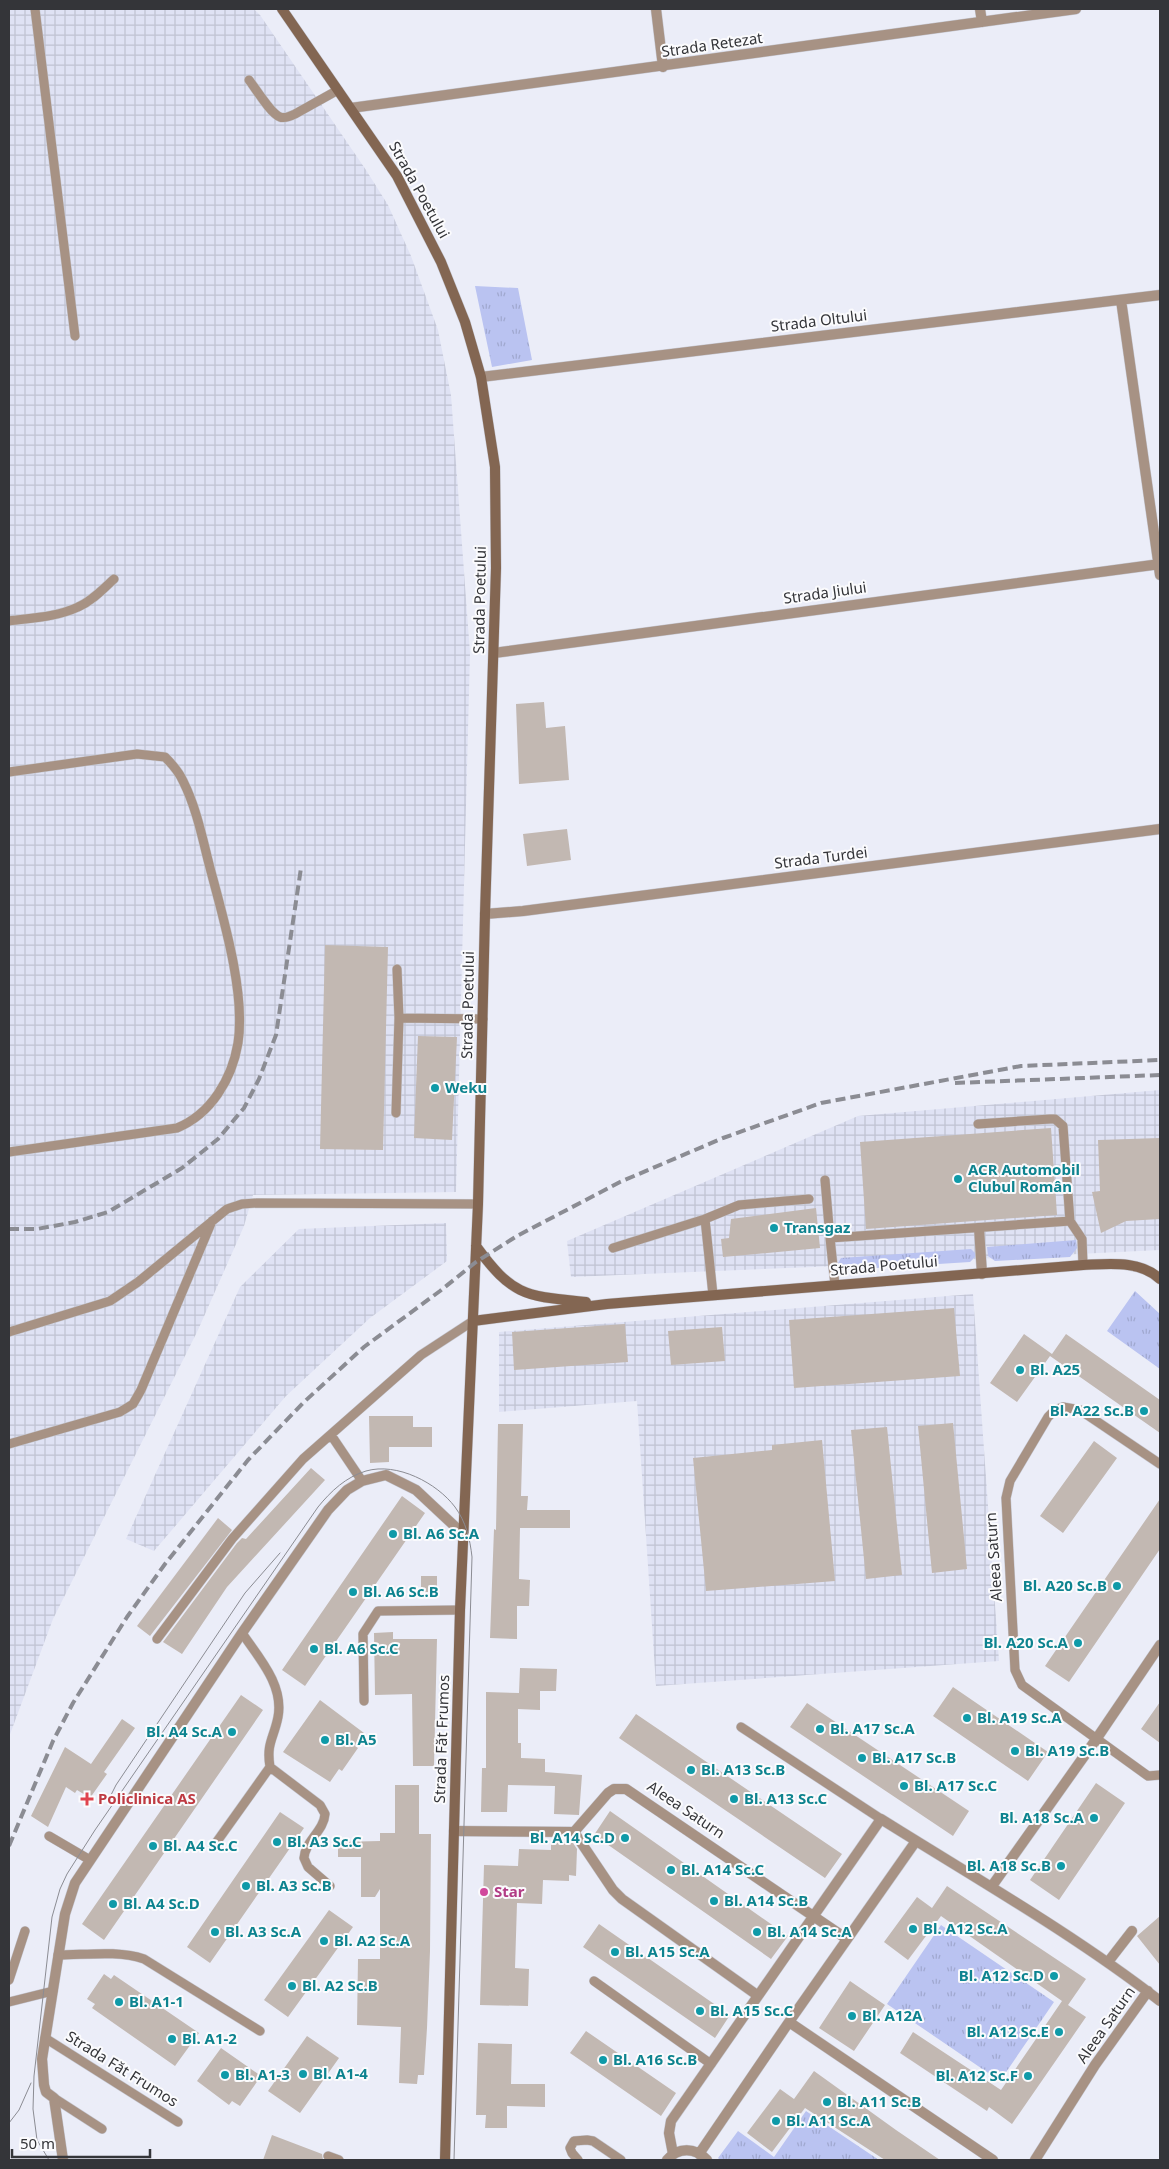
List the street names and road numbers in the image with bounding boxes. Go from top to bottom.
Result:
street label: Strada Retezat [660,27,764,61]
street label: Strada Poetului [385,138,455,242]
street label: Strada Oltului [770,304,868,336]
street label: Strada Poetului [468,546,490,654]
street label: Strada Jiului [782,576,868,608]
street label: Strada Turdei [773,841,869,873]
street label: Strada Poetului [456,951,478,1059]
street label: Strada Poetului [829,1250,938,1280]
street label: Aleea Saturn [980,1512,1006,1602]
street label: Strada Făt Frumos [429,1674,453,1804]
street label: Aleea Saturn [644,1776,729,1842]
street label: Aleea Saturn [1071,1982,1139,2067]
street label: Strada Făt Frumos [63,2026,182,2111]

